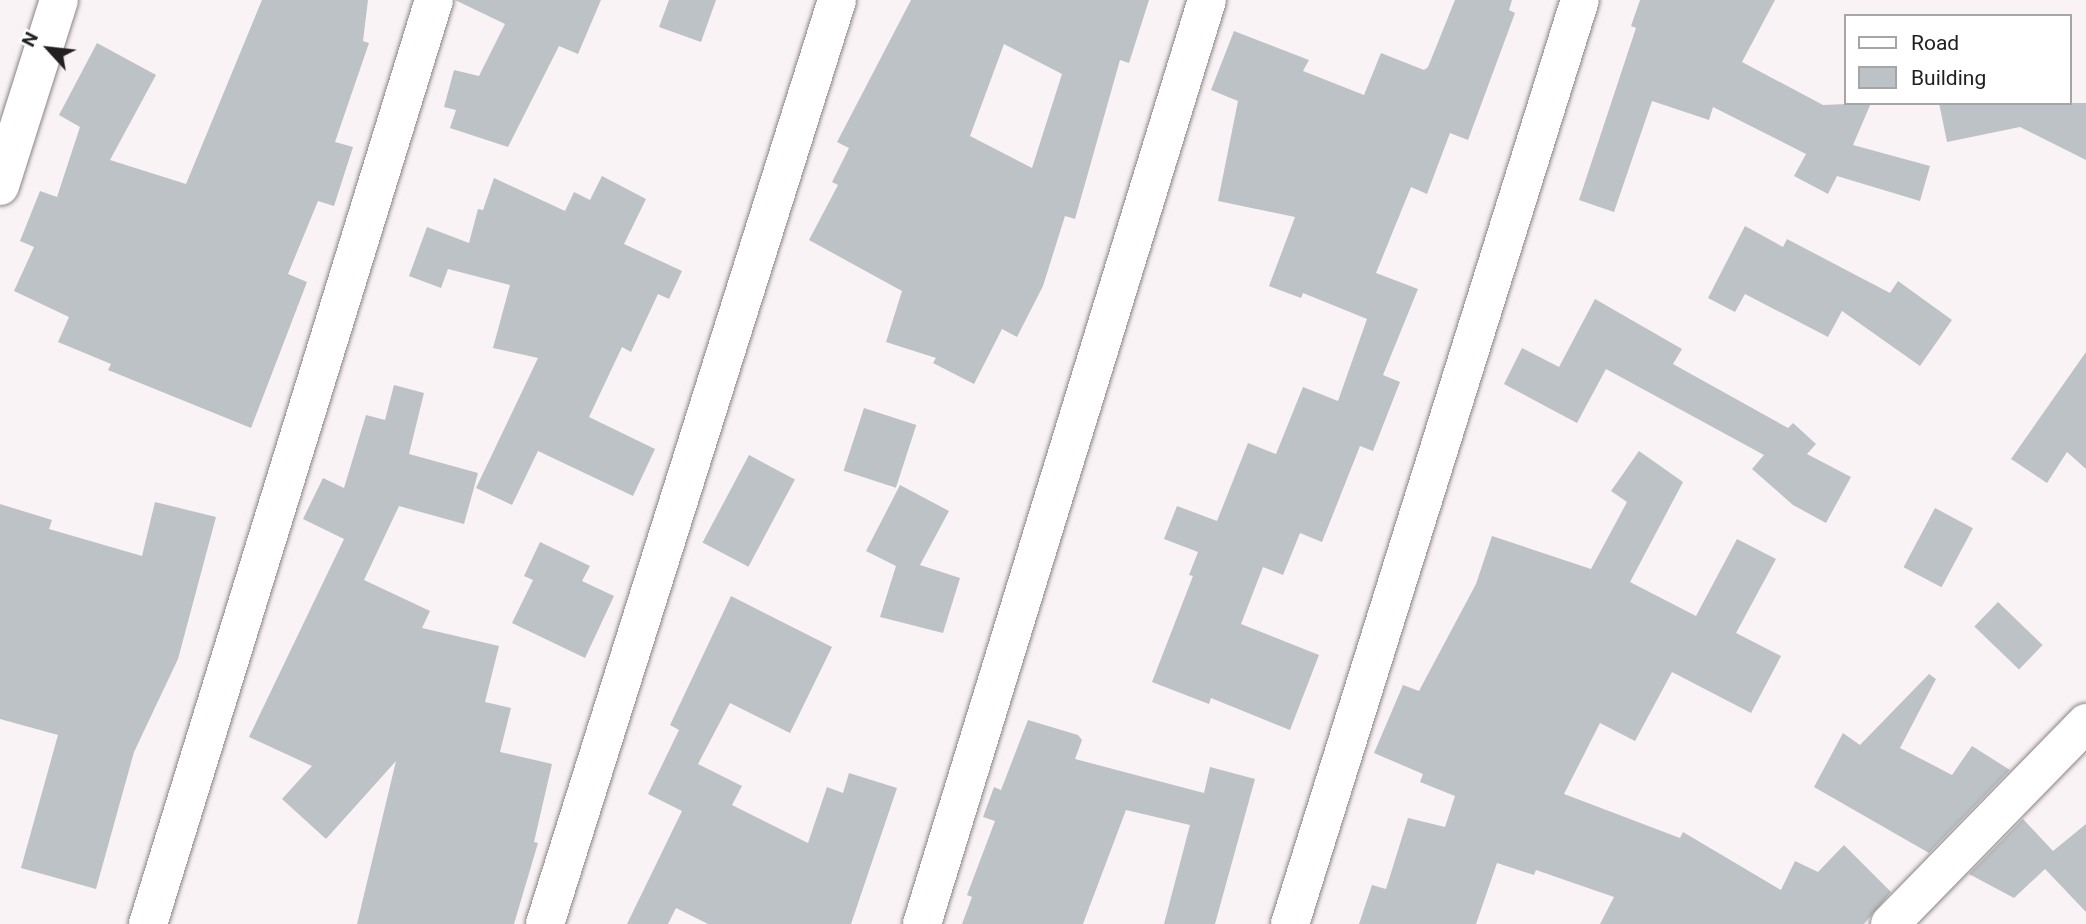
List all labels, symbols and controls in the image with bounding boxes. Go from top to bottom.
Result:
north arrow [14,14,84,84]
legend [1844,14,2072,105]
text: N [17,28,43,50]
text: Road [1911,31,1959,55]
text: Building [1911,66,1986,90]

